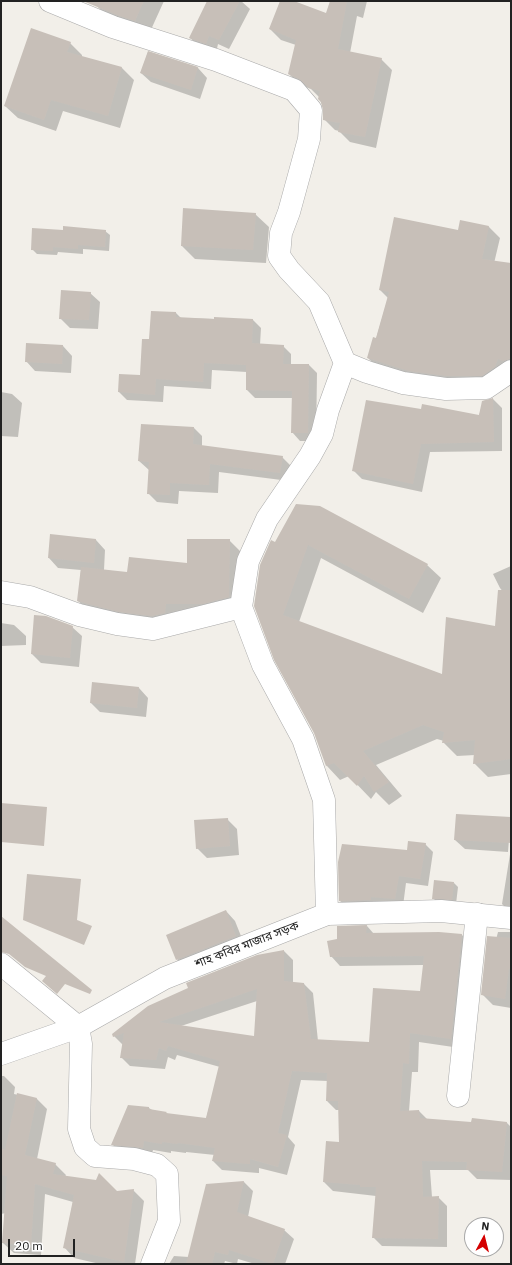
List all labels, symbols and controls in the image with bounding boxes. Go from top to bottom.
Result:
street label: শাহ কবির মাজার সড়ক [193,919,301,971]
north arrow [464,1217,504,1257]
text: N [481,1219,490,1234]
scale bar [10,1231,77,1257]
text: 20 m [15,1238,43,1253]

